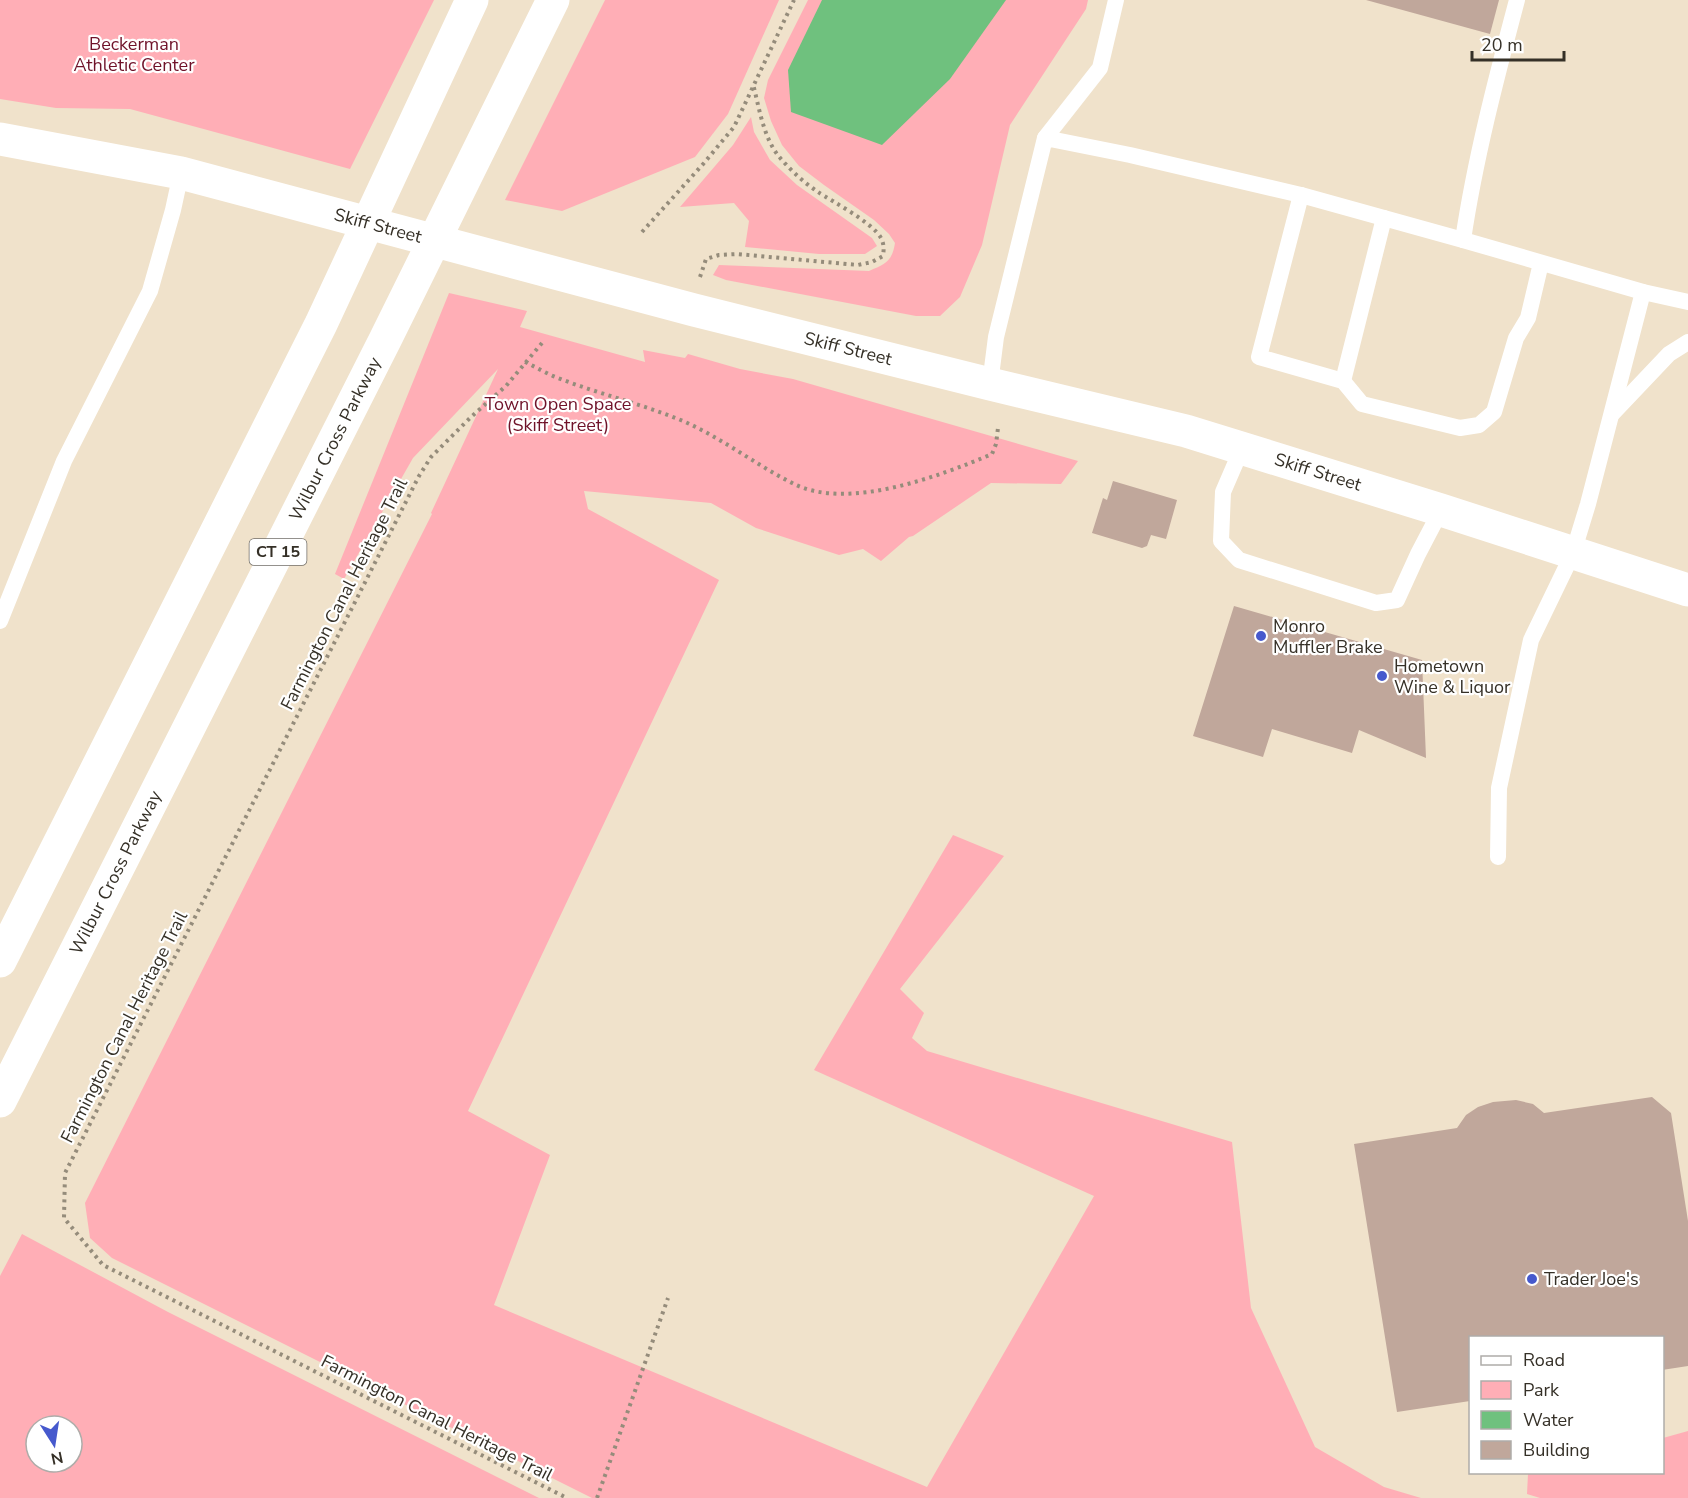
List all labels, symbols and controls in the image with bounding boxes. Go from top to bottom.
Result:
scale bar [1472,24,1564,62]
park label: Beckerman Athletic Center [73,32,195,77]
text: 20 m [1481,33,1523,57]
street label: Skiff Street [331,202,425,249]
street label: Skiff Street [802,326,895,371]
street label: Wilbur Cross Parkway [283,352,387,525]
park label: Town Open Space (Skiff Street) [485,392,631,437]
street label: Skiff Street [1272,447,1365,497]
street label: Farmington Canal Heritage Trail [275,473,413,714]
road number: CT 15 [250,539,306,565]
place label: Monro Muffler Brake [1273,614,1382,659]
marker: Monro Muffler Brake [1254,629,1268,643]
place label: Hometown Wine & Liquor [1394,654,1511,699]
marker: Hometown Wine & Liquor [1375,669,1389,683]
street label: Wilbur Cross Parkway [64,786,167,959]
street label: Farmington Canal Heritage Trail [55,906,193,1147]
place label: Trader Joe's [1544,1267,1639,1291]
marker: Trader Joe's [1525,1272,1539,1286]
legend [1469,1336,1664,1474]
text: Road [1523,1348,1565,1372]
street label: Farmington Canal Heritage Trail [317,1349,558,1487]
text: Park [1523,1378,1560,1402]
text: Water [1523,1408,1574,1432]
north arrow [24,1414,84,1474]
text: Building [1523,1438,1590,1462]
text: N [49,1446,65,1470]

